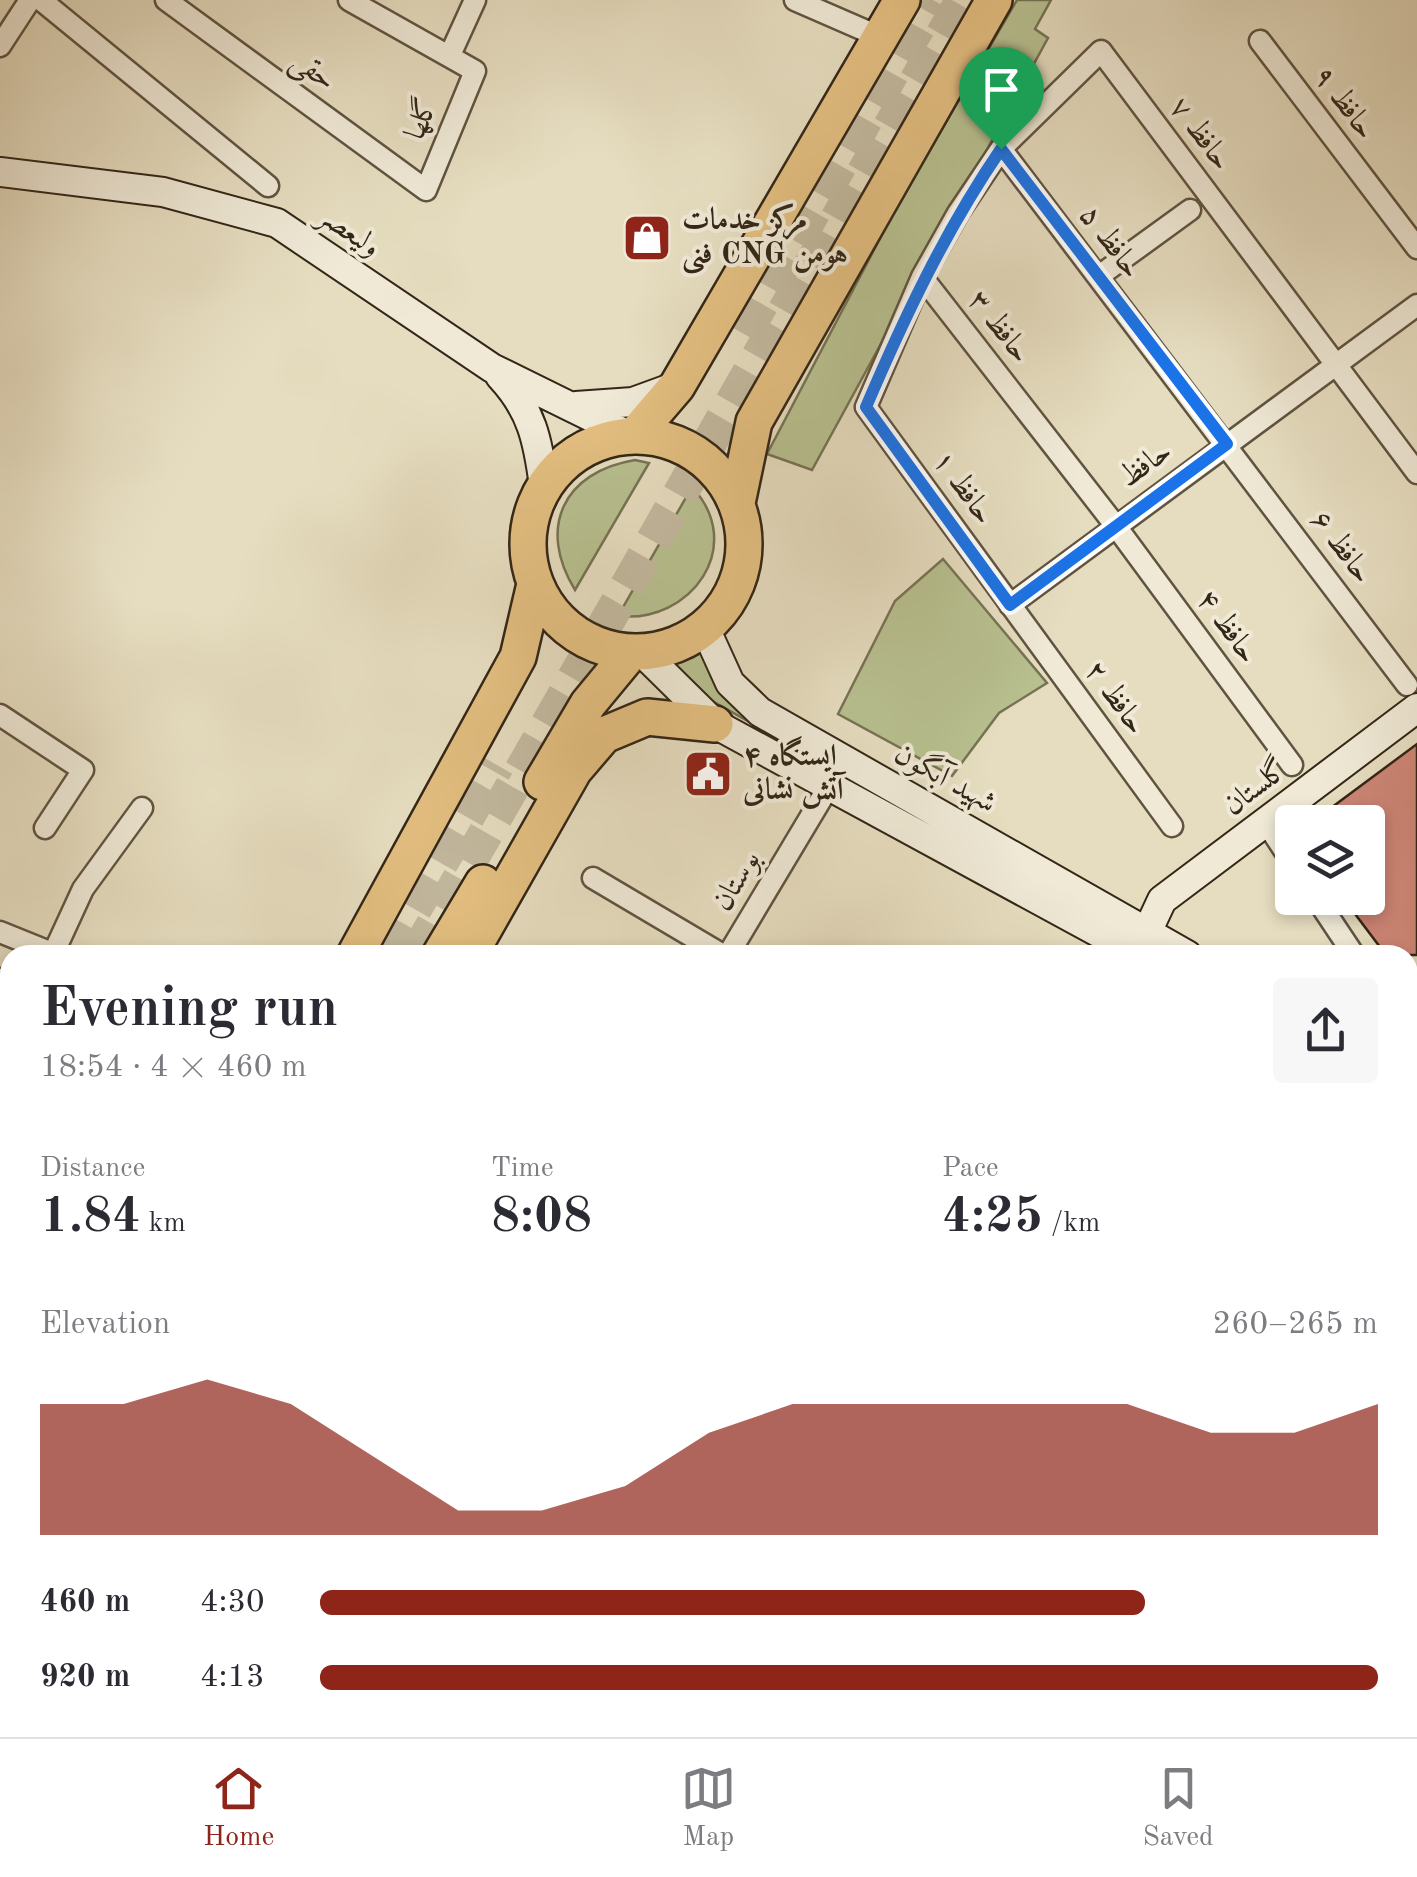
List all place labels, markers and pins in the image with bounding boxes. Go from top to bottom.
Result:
pin [959,47,1044,150]
place label: مرکز خدمات فنی CNG هومن [682,203,848,275]
shop icon: مرکز خدمات فنی CNG هومن [621,212,673,264]
place label: ایستگاه ۴ آتش نشانی [742,735,847,810]
public building icon: ایستگاه ۴ آتش نشانی [682,748,734,800]

